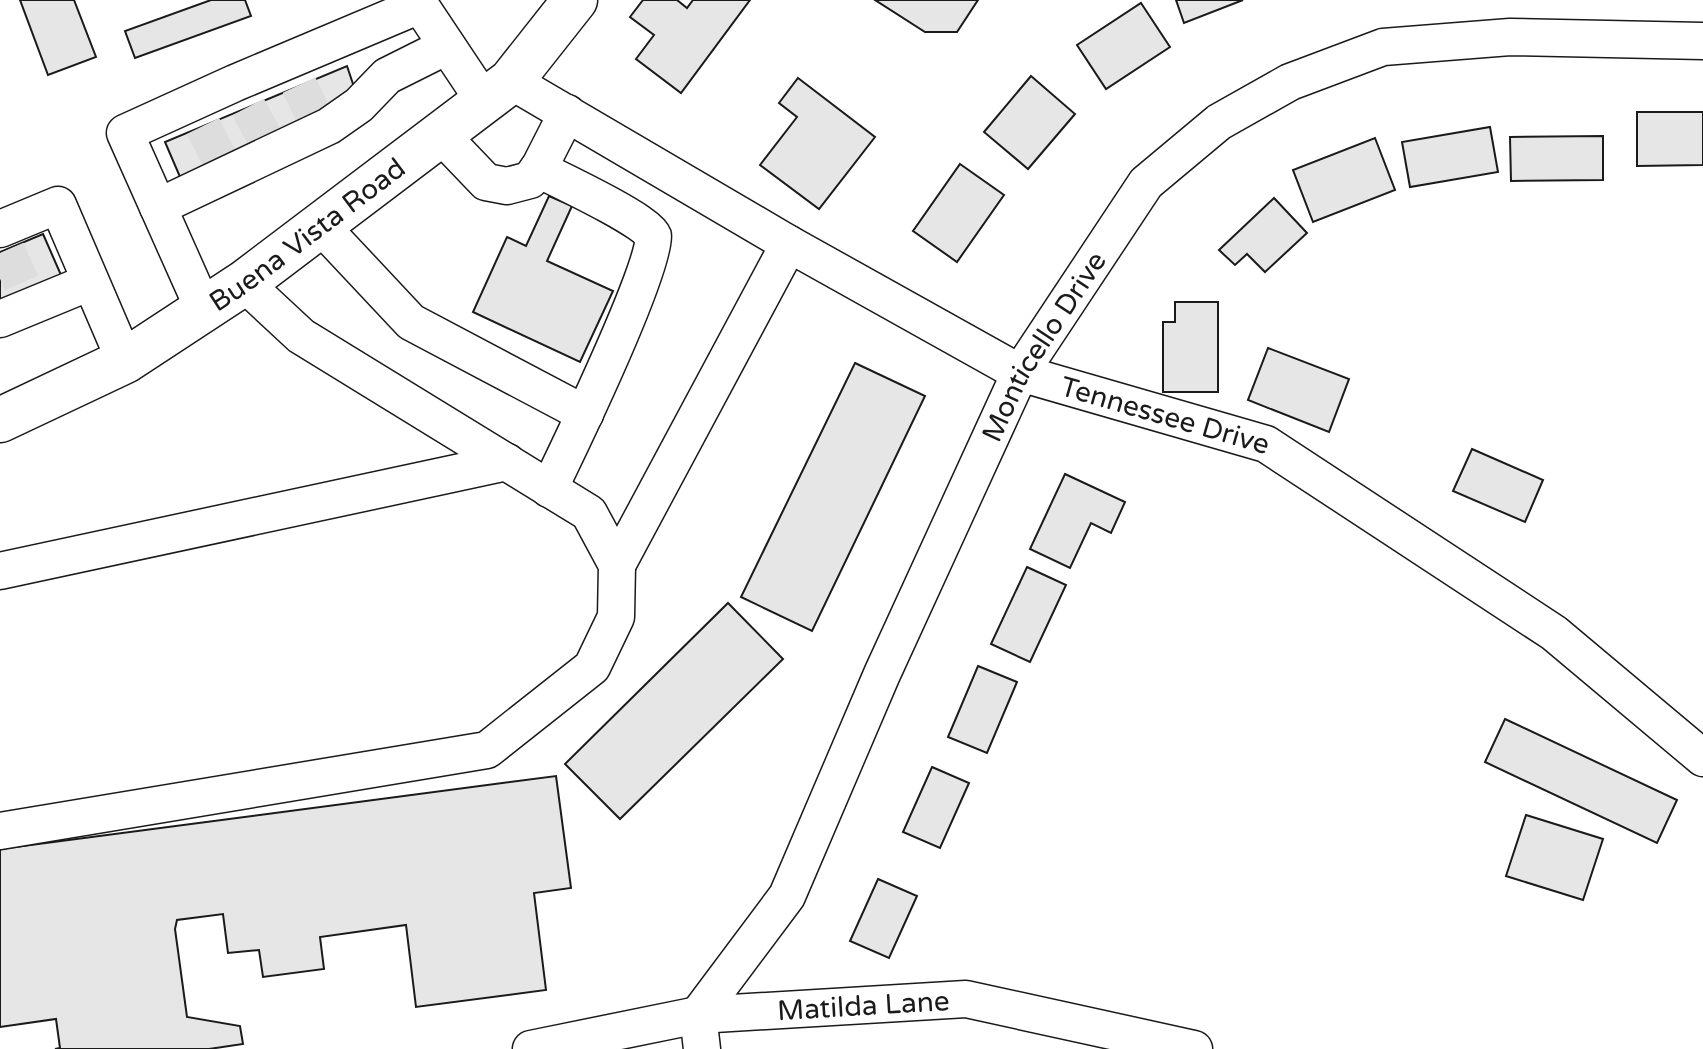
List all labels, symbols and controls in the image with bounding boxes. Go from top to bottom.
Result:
street label: Buena Vista Road [203,151,412,319]
street label: Monticello Drive [975,245,1114,447]
street label: Tennessee Drive [1056,370,1273,462]
street label: Matilda Lane [776,984,951,1028]

